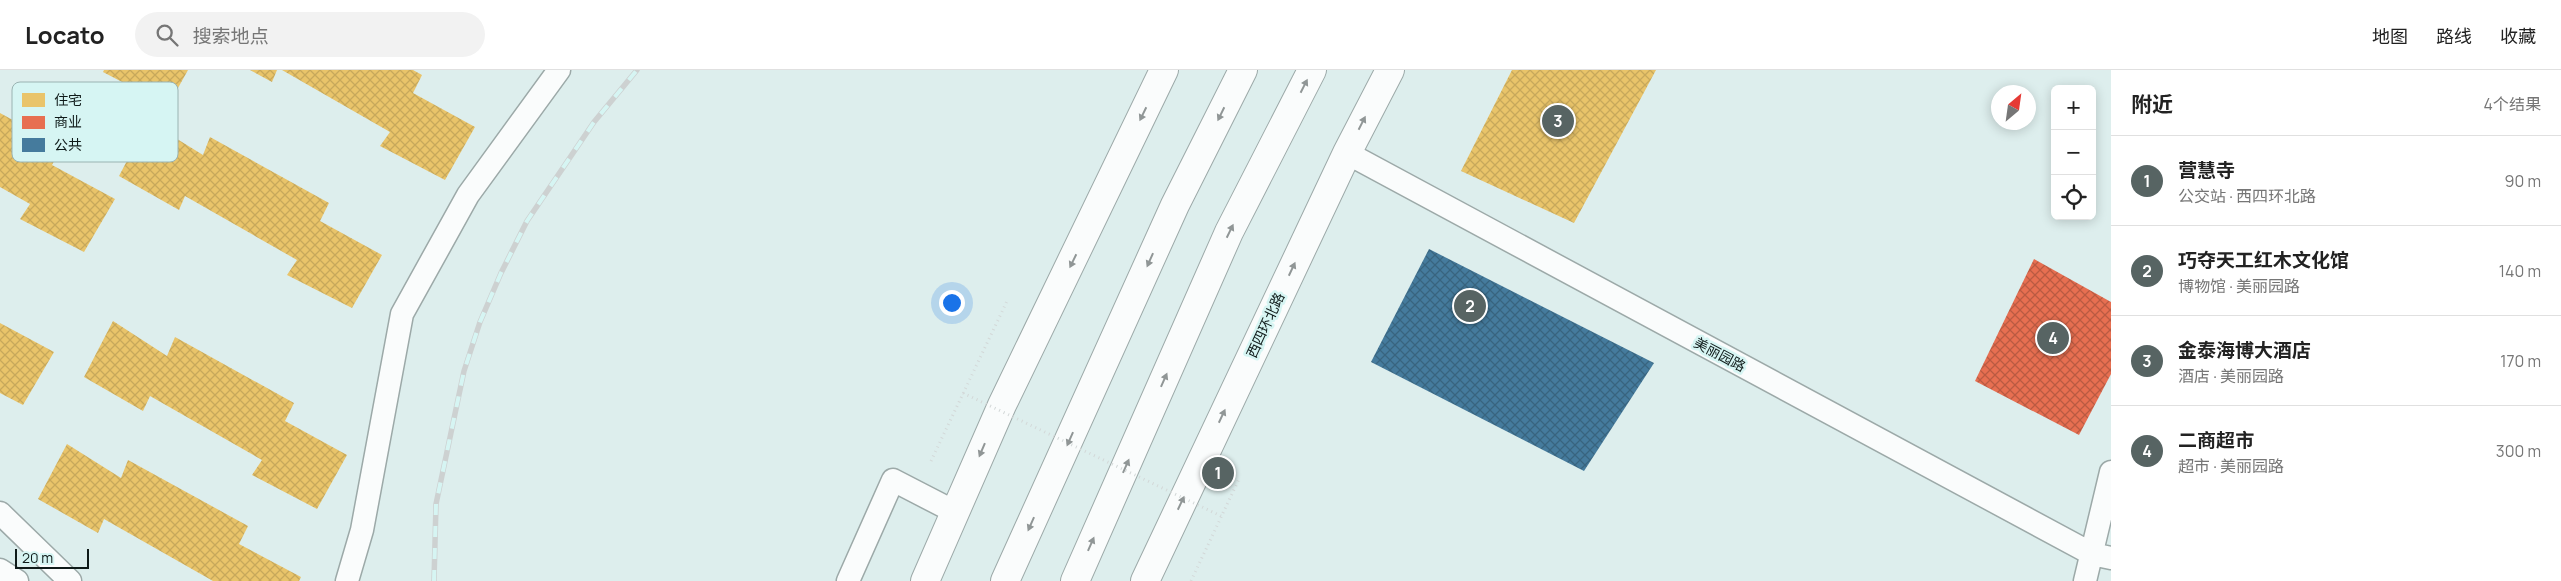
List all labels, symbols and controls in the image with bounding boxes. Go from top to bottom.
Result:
search box [135,12,485,57]
text: Locato [25,18,105,51]
icon: search [153,21,181,49]
text: 搜索地点 [193,23,269,49]
text: 地图 [2372,24,2408,48]
text: 路线 [2436,24,2472,48]
text: 收藏 [2500,24,2536,48]
one-way arrow [1300,79,1308,94]
legend [12,82,178,162]
north arrow [1991,85,2036,130]
map controls [2051,85,2096,220]
button: + [2051,85,2096,130]
text: 住宅 [54,90,82,109]
text: 附近 [2131,90,2173,118]
text: 4个结果 [2484,93,2541,115]
pin: 3 [1542,102,1574,140]
one-way arrow [1217,106,1225,121]
one-way arrow [1139,107,1147,121]
text: 商业 [54,112,82,131]
one-way arrow [1358,116,1366,130]
button: − [2051,130,2096,175]
text: 公共 [54,135,82,154]
text: 营慧寺 [2178,157,2235,183]
text: 1 [2143,170,2151,192]
text: 90 m [2505,170,2541,192]
button: locate [2051,175,2096,220]
text: 公交站 · 西四环北路 [2178,185,2316,207]
one-way arrow [1226,224,1234,238]
text: 巧夺天工红木文化馆 [2178,247,2349,273]
one-way arrow [1146,253,1154,267]
one-way arrow [1068,254,1076,268]
text: 2 [2142,260,2152,282]
text: 140 m [2499,260,2541,282]
one-way arrow [1288,262,1296,276]
text: 博物馆 · 美丽园路 [2178,275,2300,297]
pin: 2 [1454,287,1486,325]
street label: 西四环北路 [1242,289,1288,361]
your location [939,290,965,316]
pin: 4 [2037,319,2069,357]
street label: 美丽园路 [1691,332,1749,376]
text: 金泰海博大酒店 [2178,337,2311,363]
text: 3 [2142,350,2152,372]
text: 170 m [2500,350,2541,372]
text: 酒店 · 美丽园路 [2178,365,2284,387]
one-way arrow [1160,373,1168,387]
one-way arrow [1218,409,1226,423]
text: 二商超市 [2178,427,2254,453]
one-way arrow [1065,432,1073,446]
text: 4 [2142,440,2152,462]
text: 300 m [2496,440,2541,462]
one-way arrow [978,442,986,457]
pin: 1 [1202,454,1234,492]
text: 超市 · 美丽园路 [2178,455,2284,477]
one-way arrow [1122,459,1130,473]
one-way arrow [1177,496,1185,510]
one-way arrow [1027,517,1035,531]
one-way arrow [1088,537,1096,551]
scale bar [15,546,89,569]
text: 20 m [22,548,53,567]

